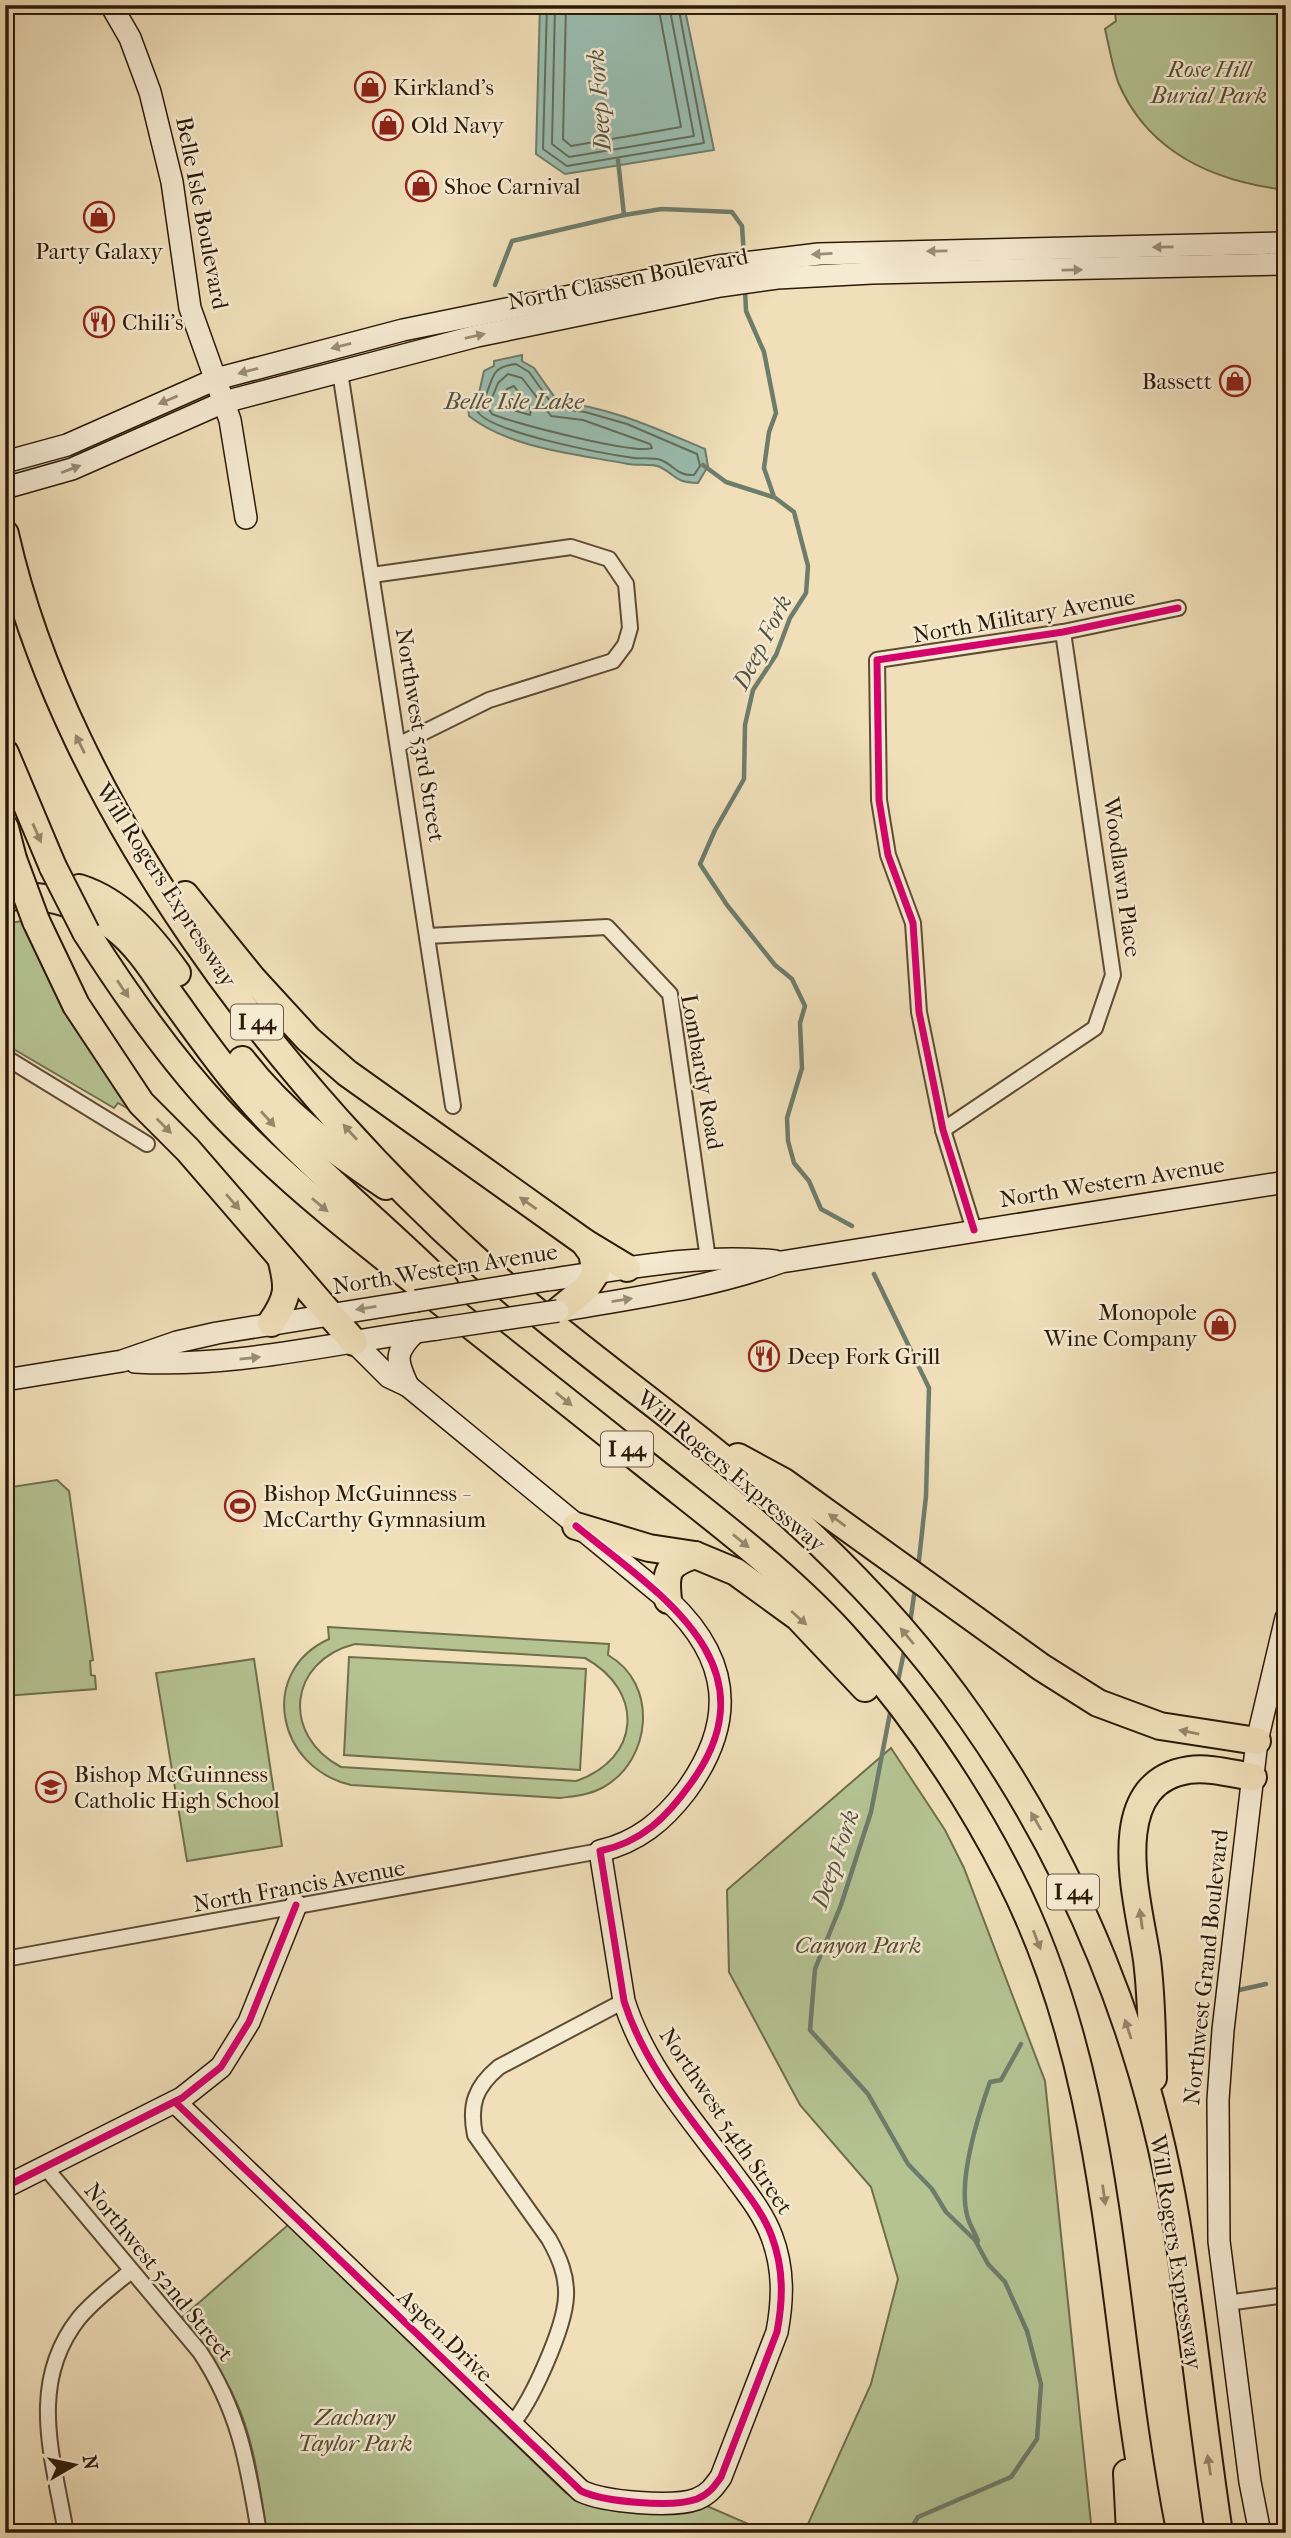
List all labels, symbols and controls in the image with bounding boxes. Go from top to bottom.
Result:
water label: Deep Fork [581,48,617,154]
park label: Rose Hill Burial Park [1149,56,1267,109]
shop icon: Kirkland's [353,70,387,104]
place label: Kirkland's [393,74,494,101]
shop icon: Old Navy [371,108,405,142]
place label: Old Navy [411,112,505,139]
street label: Belle Isle Boulevard [170,114,234,312]
shop icon: Shoe Carnival [404,169,438,203]
place label: Shoe Carnival [444,173,581,200]
shop icon: Party Galaxy [82,200,116,234]
place label: Party Galaxy [35,238,164,265]
one-way arrow [1151,241,1173,253]
street label: North Classen Boulevard [505,242,751,316]
one-way arrow [925,245,947,257]
one-way arrow [811,249,833,260]
one-way arrow [1061,264,1083,275]
restaurant icon: Chili's [82,305,116,339]
place label: Chili's [122,309,184,336]
one-way arrow [464,331,486,342]
one-way arrow [330,341,352,352]
shop icon: Bassett [1218,364,1252,398]
one-way arrow [237,366,258,376]
place label: Bassett [1142,368,1212,395]
water label: Belle Isle Lake [442,387,585,415]
one-way arrow [157,394,178,405]
one-way arrow [60,463,81,474]
street label: North Military Avenue [911,583,1137,649]
water label: Deep Fork [725,590,798,696]
street label: Northwest 53rd Street [390,626,450,844]
one-way arrow [75,734,86,754]
street label: Will Rogers Expressway [89,777,242,993]
street label: Woodlawn Place [1097,794,1147,959]
one-way arrow [32,823,43,844]
one-way arrow [116,980,129,999]
street label: Lombardy Road [675,992,729,1152]
road number: I 44 [231,1004,283,1040]
one-way arrow [259,1110,275,1127]
one-way arrow [156,1118,173,1135]
one-way arrow [342,1124,358,1141]
street label: North Western Avenue [998,1151,1226,1213]
one-way arrow [225,1193,240,1210]
one-way arrow [519,1196,537,1210]
one-way arrow [312,1197,329,1212]
street label: North Western Avenue [331,1238,559,1300]
one-way arrow [611,1294,633,1305]
place label: Monopole Wine Company [1043,1299,1198,1352]
one-way arrow [355,1303,377,1314]
shop icon: Monopole Wine Company [1203,1308,1237,1342]
restaurant icon: Deep Fork Grill [747,1339,781,1373]
place label: Deep Fork Grill [787,1343,941,1370]
one-way arrow [239,1352,261,1363]
street label: Will Rogers Expressway [631,1384,831,1558]
one-way arrow [555,1391,572,1406]
road number: I 44 [601,1432,653,1466]
place label: Bishop McGuinness - McCarthy Gymnasium [263,1480,486,1533]
sports icon: Bishop McGuinness - McCarthy Gymnasium [223,1489,257,1523]
one-way arrow [828,1513,846,1528]
one-way arrow [732,1534,750,1549]
one-way arrow [790,1610,808,1626]
one-way arrow [900,1628,915,1645]
one-way arrow [1178,1726,1200,1737]
place label: Bishop McGuinness Catholic High School [74,1761,281,1814]
school or university icon: Bishop McGuinness Catholic High School [34,1770,68,1804]
water label: Deep Fork [804,1806,865,1914]
one-way arrow [1030,1812,1042,1831]
street label: Northwest Grand Boulevard [1178,1827,1234,2106]
street label: North Francis Avenue [191,1854,407,1918]
road number: I 44 [1047,1874,1099,1910]
one-way arrow [1135,1908,1146,1930]
one-way arrow [1032,1930,1043,1951]
park label: Canyon Park [795,1932,921,1959]
one-way arrow [1122,2018,1133,2039]
street label: Northwest 54th Street [654,2023,798,2219]
street label: Will Rogers Expressway [1144,2132,1208,2372]
street label: Northwest 52nd Street [79,2177,239,2367]
one-way arrow [1099,2184,1110,2206]
street label: Aspen Drive [391,2283,498,2388]
park label: Zachary Taylor Park [298,2404,413,2457]
north arrow [38,2430,108,2500]
text: N [78,2454,102,2472]
one-way arrow [1203,2454,1214,2476]

